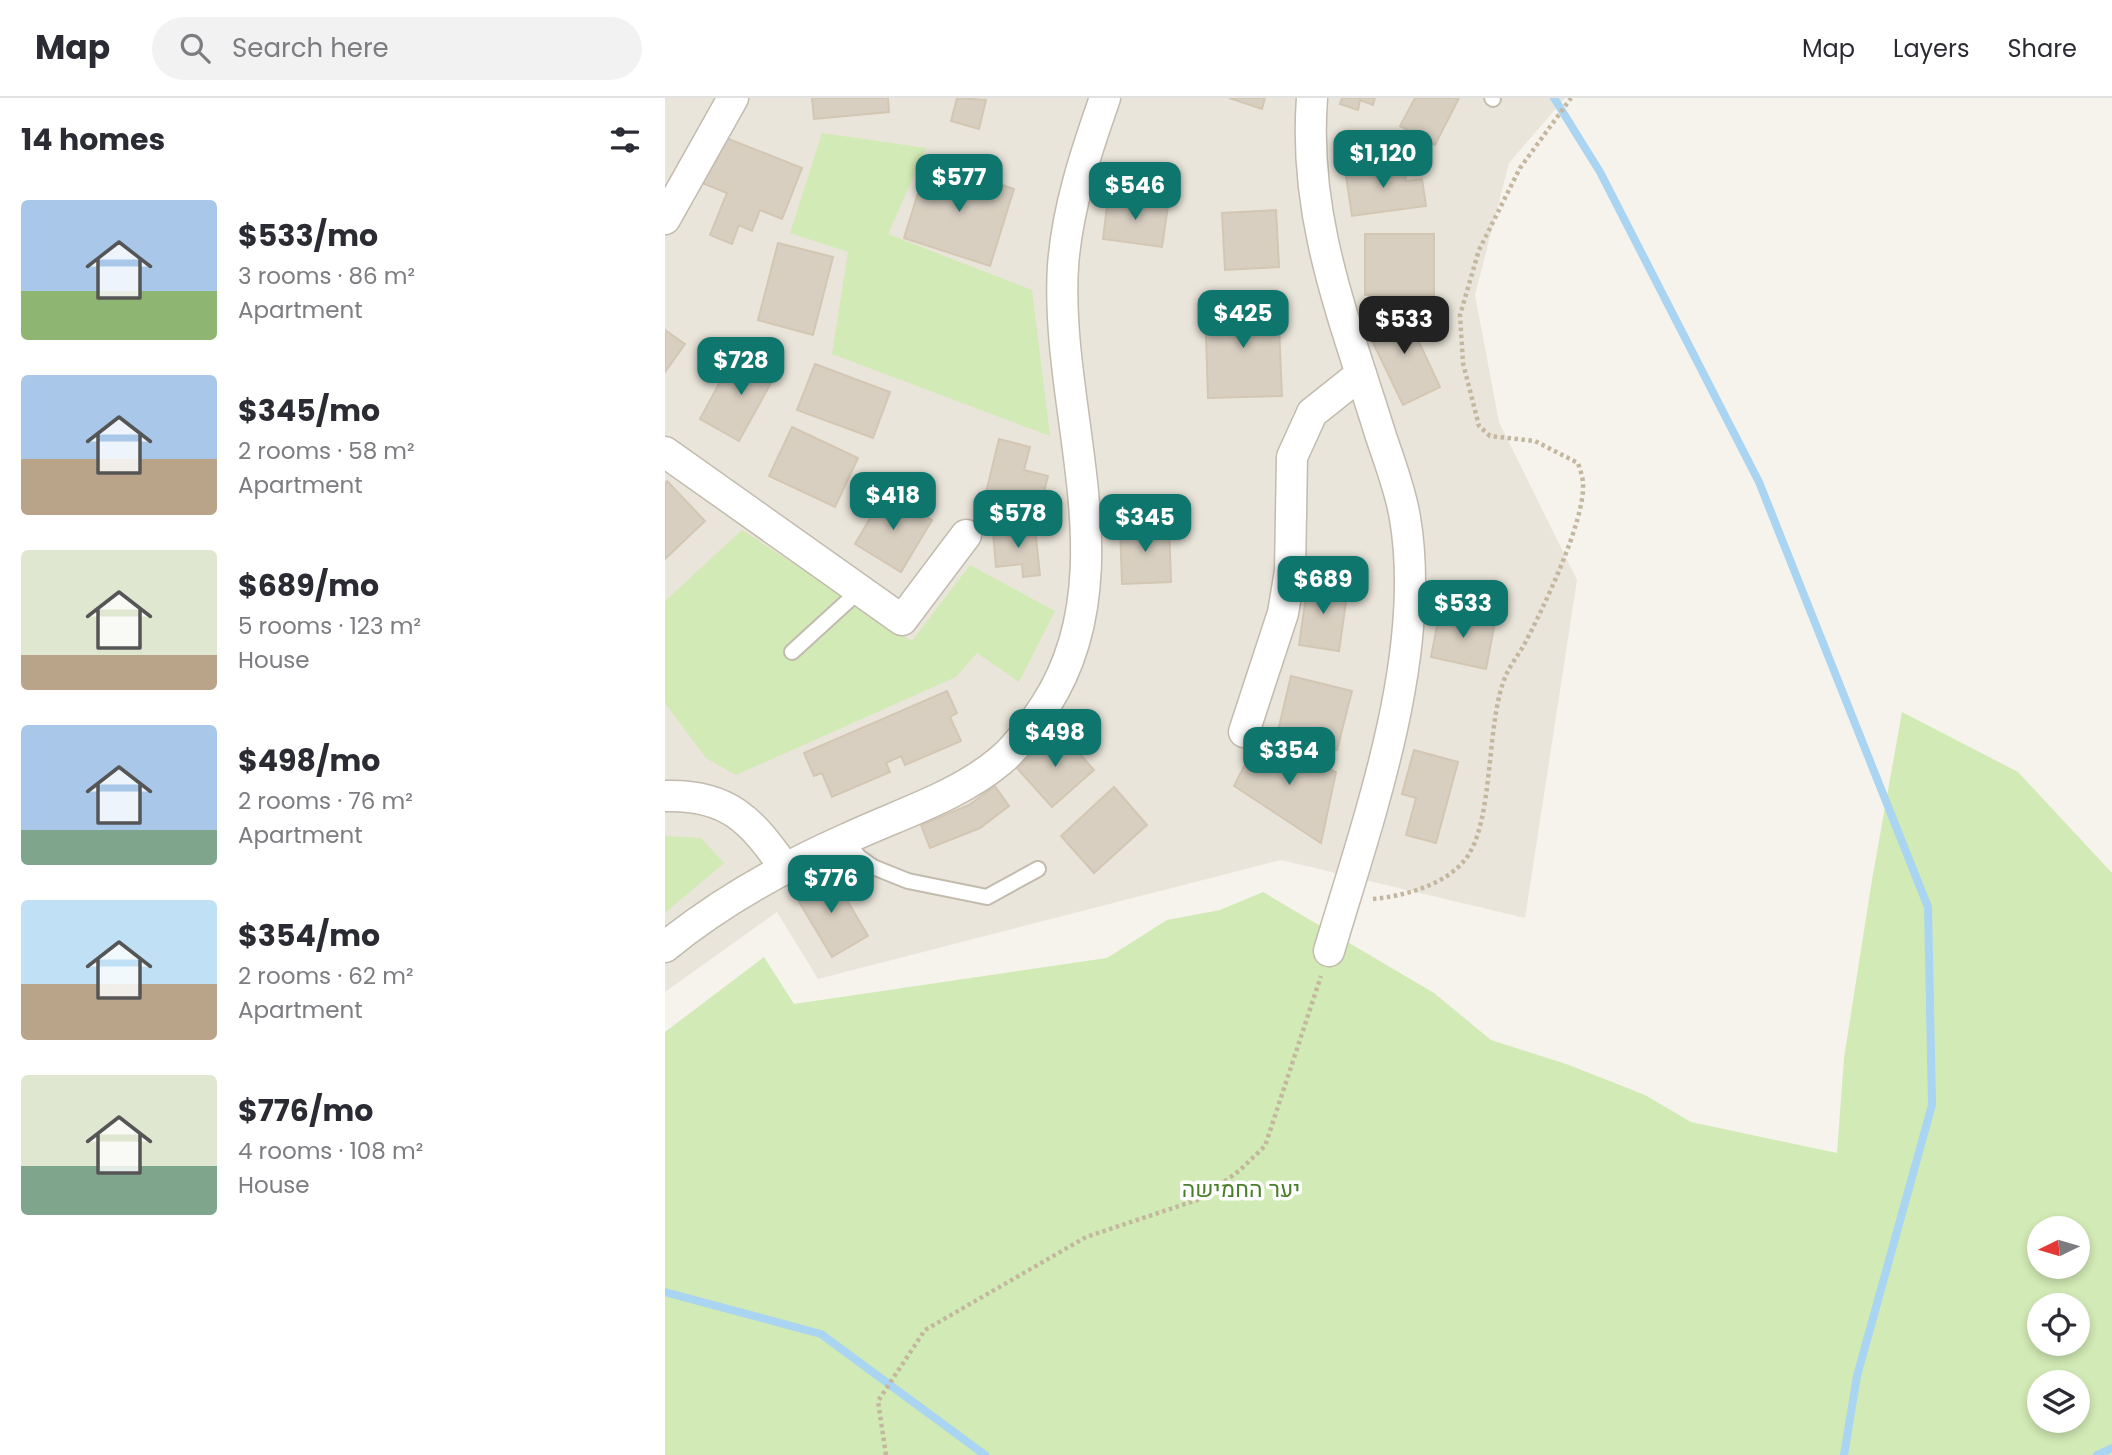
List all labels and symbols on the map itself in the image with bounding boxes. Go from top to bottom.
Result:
pin: $1,120 [1326,130,1440,190]
pin: $577 [918,155,1000,214]
pin: $546 [1094,162,1176,222]
pin: $425 [1202,290,1284,350]
pin: $533 [1363,296,1445,356]
pin: $728 [700,338,782,397]
pin: $418 [852,472,934,532]
pin: $578 [977,490,1059,550]
pin: $345 [1104,494,1186,554]
pin: $689 [1282,556,1364,616]
pin: $533 [1422,580,1504,640]
pin: $498 [1014,710,1096,769]
pin: $354 [1248,728,1330,787]
pin: $776 [790,856,872,915]
park label: יער החמישה [1182,1173,1300,1205]
north arrow [2027,1216,2089,1279]

